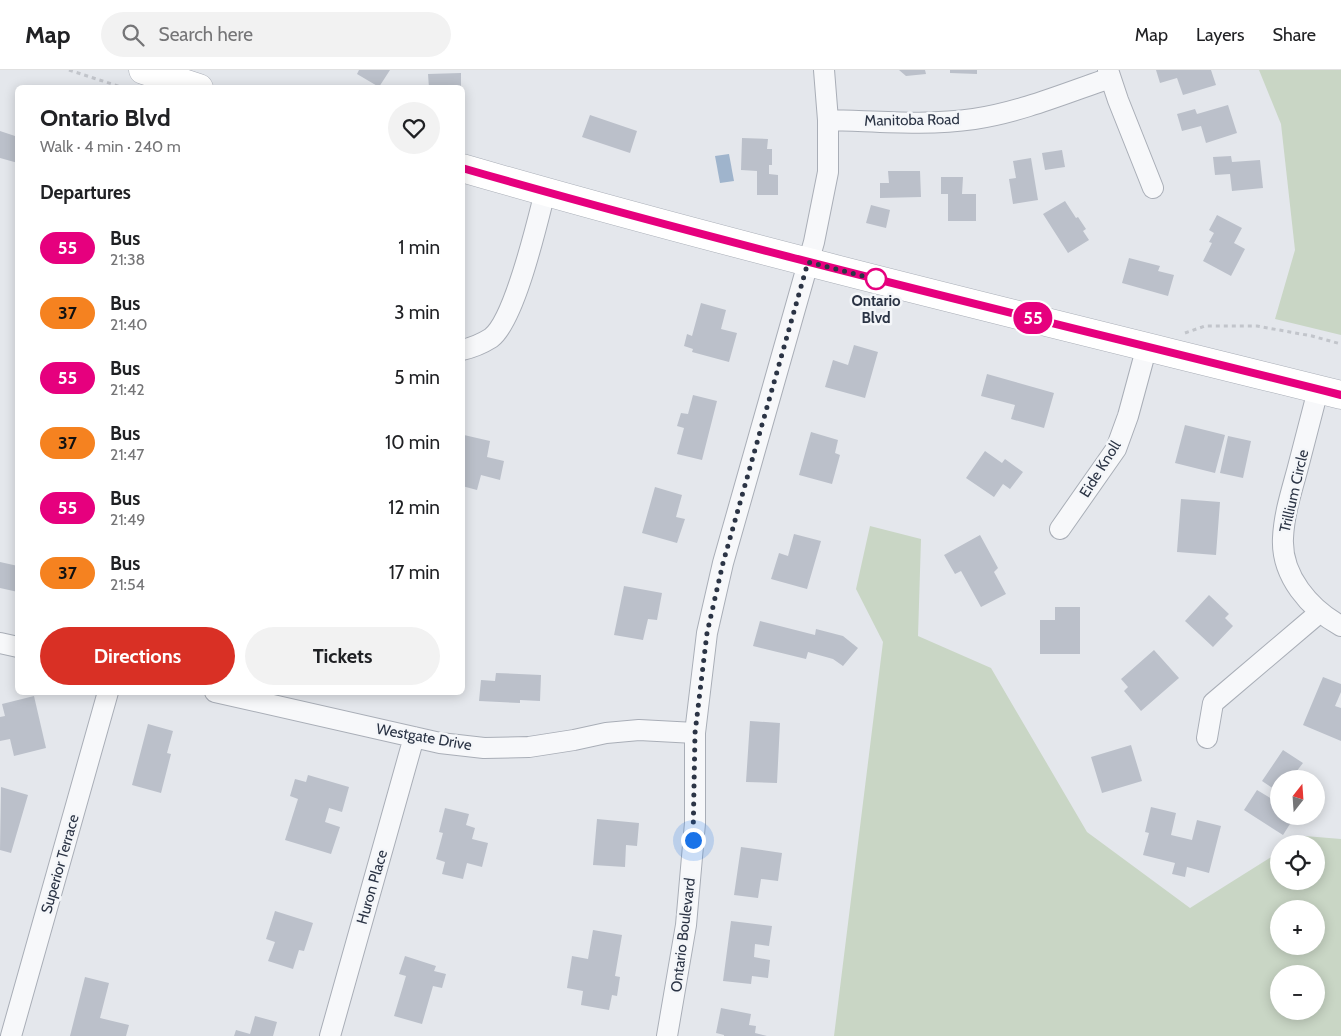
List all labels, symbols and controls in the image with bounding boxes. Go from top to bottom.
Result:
search box [101,12,451,57]
text: Map [25,20,71,49]
icon: search [119,21,147,49]
text: Search here [159,23,253,46]
text: Map [1135,24,1168,46]
text: Layers [1196,24,1245,46]
text: Share [1273,24,1316,46]
button: heart [388,102,440,154]
text: Ontario Blvd [40,103,171,132]
street label: Manitoba Road [864,110,960,130]
text: Walk · 4 min · 240 m [40,137,181,156]
text: Departures [40,181,131,204]
text: Bus [110,227,140,250]
text: 1 min [398,236,440,259]
text: 55 [58,237,77,259]
text: 21:38 [110,250,145,269]
marker: Ontario Blvd [865,268,887,290]
text: Bus [110,292,140,315]
place label: Ontario Blvd [851,292,901,327]
text: 3 min [394,301,440,324]
text: 37 [58,302,77,324]
line badge: 55 [1010,302,1056,334]
text: 55 [1023,307,1043,329]
text: 21:40 [110,315,147,334]
text: Bus [110,357,140,380]
text: 5 min [394,366,440,389]
text: 55 [58,367,77,389]
text: 21:42 [110,380,145,399]
text: Bus [110,422,140,445]
text: 10 min [385,431,440,454]
text: 37 [58,432,77,454]
street label: Eide Knoll [1076,437,1125,501]
text: 21:47 [110,445,144,464]
street label: Trillium Circle [1276,447,1312,534]
text: Bus [110,487,140,510]
text: 12 min [388,496,440,519]
text: 55 [58,497,77,519]
text: 21:49 [110,510,145,529]
text: Bus [110,552,140,575]
text: 17 min [389,561,440,584]
text: 37 [58,562,77,584]
text: 21:54 [110,575,145,594]
button: Directions [40,627,235,685]
button: Tickets [245,627,440,685]
street label: Westgate Drive [375,720,474,754]
north arrow [1270,770,1325,825]
map controls [1270,770,1325,1020]
street label: Superior Terrace [37,812,83,916]
your location [681,828,706,853]
button: locate [1270,835,1325,890]
street label: Huron Place [353,847,391,926]
street label: Ontario Boulevard [667,877,699,993]
button: + [1270,900,1325,955]
button: − [1270,965,1325,1020]

